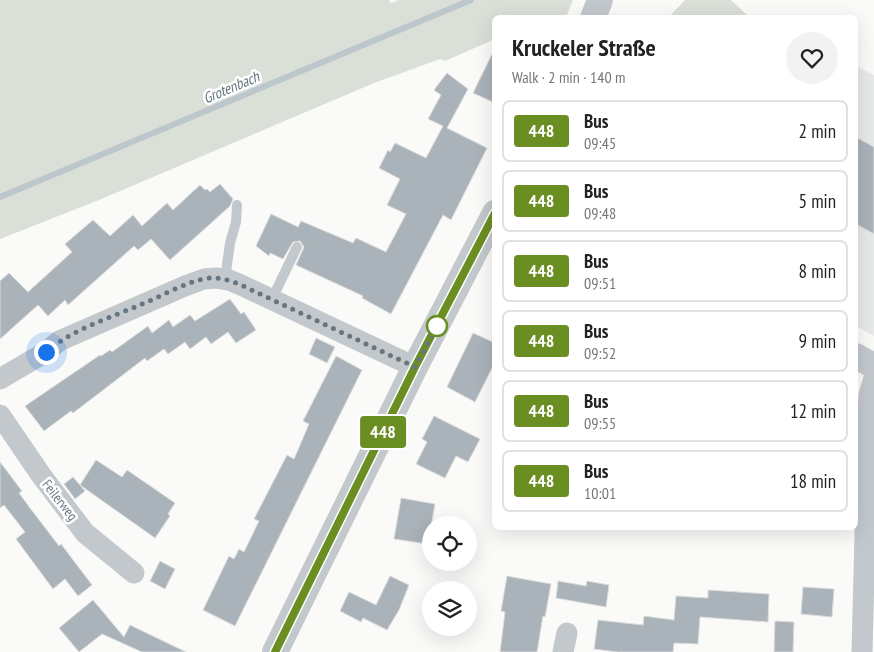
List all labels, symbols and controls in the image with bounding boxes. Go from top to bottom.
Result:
text: Kruckeler Straße [512,32,656,63]
button: heart [786,32,838,84]
water label: Grotenbach [200,66,263,107]
text: Walk · 2 min · 140 m [512,67,625,87]
text: Bus [584,109,608,133]
text: 448 [529,119,554,142]
text: 2 min [799,119,836,143]
text: 09:45 [584,133,616,153]
text: Bus [584,179,608,203]
text: 448 [529,189,554,212]
text: 5 min [799,189,836,213]
text: 09:48 [584,203,616,223]
text: Bus [584,249,608,273]
text: 448 [529,259,554,282]
text: 8 min [799,259,836,283]
text: 09:51 [584,273,616,293]
unlabelled marker [426,315,448,337]
text: Bus [584,319,608,343]
text: 448 [529,329,554,352]
text: 9 min [799,329,836,353]
your location [34,340,59,365]
text: 09:52 [584,343,616,363]
text: Bus [584,389,608,413]
text: 448 [529,399,554,422]
text: 12 min [790,399,836,423]
text: 09:55 [584,413,616,433]
line badge: 448 [354,416,412,448]
text: 448 [370,420,396,443]
text: Bus [584,459,608,483]
text: 448 [529,469,554,492]
text: 18 min [790,469,836,493]
street label: Feilerweg [38,476,82,524]
text: 10:01 [584,483,616,503]
map controls [422,516,477,636]
button: locate [422,516,477,571]
button: layers [422,581,477,636]

